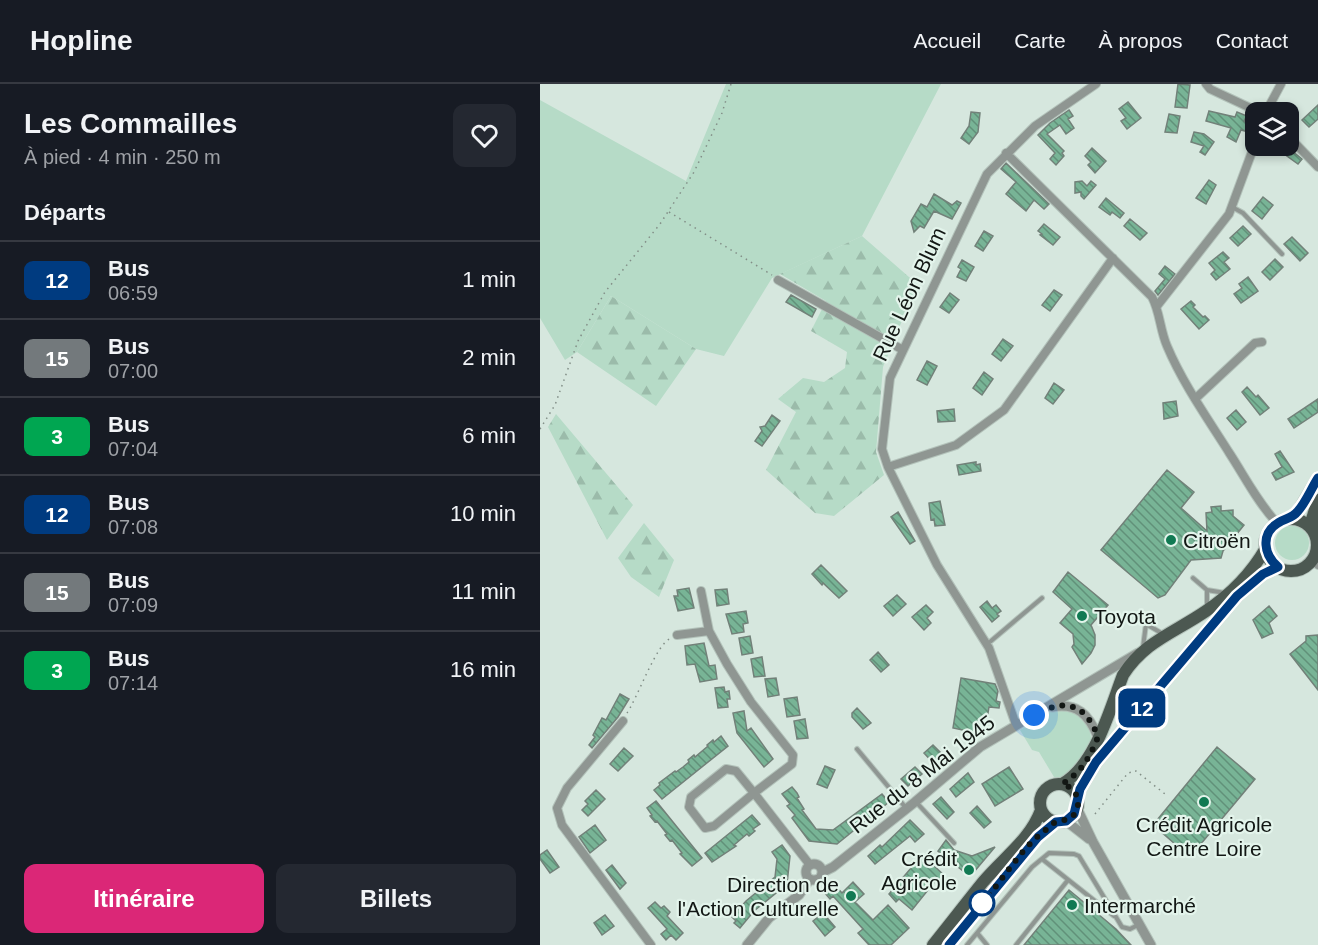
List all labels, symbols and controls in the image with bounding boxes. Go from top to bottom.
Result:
text: Hopline [30,25,133,56]
text: Accueil [914,29,981,52]
text: Carte [1014,29,1066,52]
text: À propos [1099,29,1183,52]
text: Contact [1216,29,1288,52]
map controls [1245,102,1299,156]
button: layers [1245,102,1299,156]
button: heart [453,104,516,167]
text: Les Commailles [24,108,237,139]
text: À pied · 4 min · 250 m [24,146,221,168]
text: Départs [24,200,106,225]
street label: Rue Léon Blum [868,224,950,364]
text: Bus [108,256,150,281]
text: 1 min [462,267,516,292]
text: 12 [45,269,69,292]
text: 06:59 [108,282,158,304]
text: Bus [108,334,150,359]
text: 2 min [462,345,516,370]
text: 15 [45,347,69,370]
text: 07:00 [108,360,158,382]
text: Bus [108,412,150,437]
text: 6 min [462,423,516,448]
text: 3 [51,425,63,448]
text: 07:04 [108,438,158,460]
text: Bus [108,490,150,515]
text: 10 min [450,501,516,526]
text: 12 [45,503,69,526]
text: 07:08 [108,516,158,538]
place label: Citroën [1183,529,1251,552]
marker: Citroën [1164,533,1178,547]
text: Bus [108,568,150,593]
text: 11 min [452,579,516,604]
text: 15 [45,581,69,604]
text: 07:09 [108,594,158,616]
place label: Toyota [1094,605,1156,628]
marker: Toyota [1075,609,1089,623]
text: Bus [108,646,150,671]
text: 16 min [450,657,516,682]
text: 3 [51,659,63,682]
text: 07:14 [108,672,158,694]
line badge: 12 [1115,688,1169,728]
text: 12 [1130,697,1154,720]
your location [1019,700,1049,730]
street label: Rue du 8 Mai 1945 [845,710,999,838]
marker: Crédit Agricole Centre Loire [1197,795,1211,809]
place label: Crédit Agricole Centre Loire [1136,813,1272,860]
place label: Crédit Agricole [881,847,957,894]
marker: Crédit Agricole [962,863,976,877]
button: Itinéraire [24,864,264,933]
button: Billets [276,864,516,933]
place label: Direction de l'Action Culturelle [677,873,839,920]
marker: Direction de l'Action Culturelle [844,889,858,903]
unlabelled marker [969,890,995,916]
place label: Intermarché [1084,894,1196,917]
marker: Intermarché [1065,898,1079,912]

